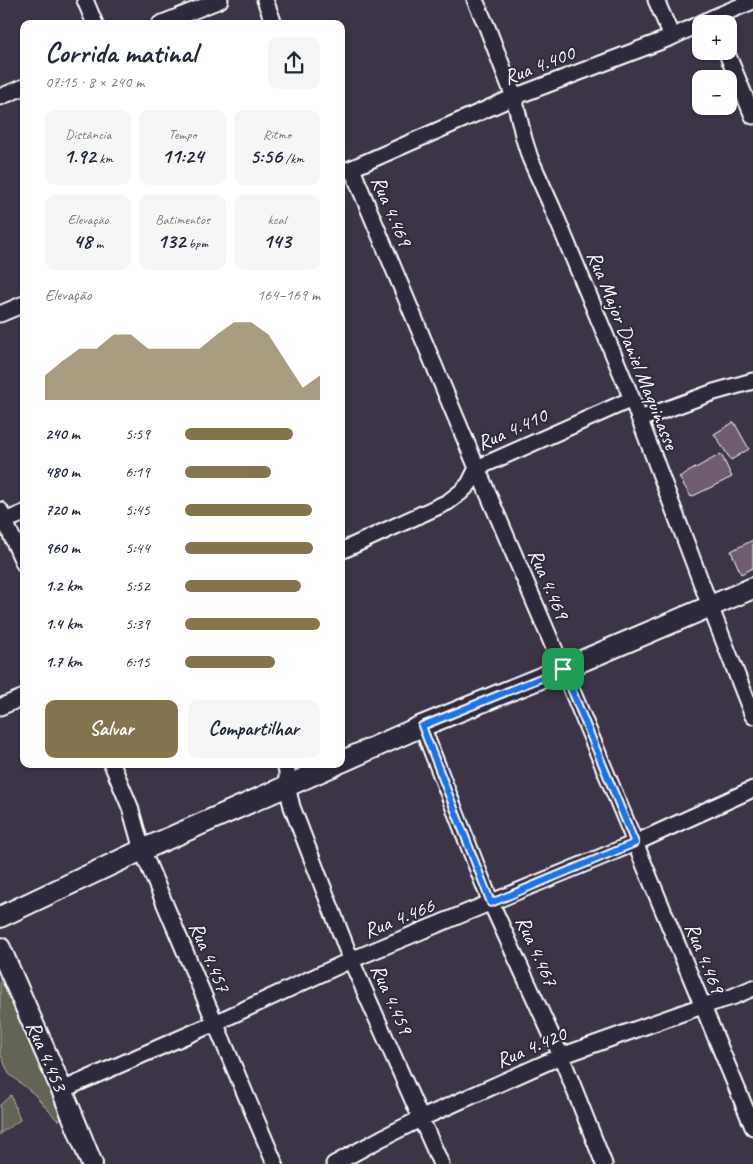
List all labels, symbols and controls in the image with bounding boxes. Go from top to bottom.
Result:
map controls [692,15,737,115]
button: + [692,15,737,60]
text: Corrida matinal [45,35,197,70]
button: share [268,37,320,89]
street label: Rua 4.400 [500,39,580,90]
button: − [692,70,737,115]
text: 07:15 · 8 × 240 m [45,72,144,92]
text: Distância [65,126,111,143]
text: Tempo [169,126,196,143]
text: Ritmo [263,126,291,143]
text: 1.92 [63,143,96,169]
text: 11:24 [162,143,203,169]
text: 5:56 [250,143,282,169]
text: km [96,150,113,167]
text: /km [282,150,304,167]
street label: Rua 4.469 [366,172,419,252]
text: Elevação [68,211,108,228]
text: Batimentos [155,211,210,228]
text: kcal [268,211,286,228]
text: 48 [73,228,92,254]
text: 132 [157,228,185,254]
text: 143 [263,228,291,254]
text: m [92,235,103,252]
text: bpm [185,235,208,252]
street label: Rua Major Daniel Maquinasse [581,247,685,454]
text: Elevação [45,285,91,305]
text: 164–169 m [257,285,320,305]
street label: Rua 4.410 [473,401,552,456]
text: 240 m [45,424,80,444]
text: 5:59 [125,424,150,444]
text: 480 m [45,462,80,482]
text: 6:19 [125,462,150,482]
text: 720 m [45,500,80,520]
text: 5:45 [125,500,150,520]
text: 960 m [45,538,80,558]
text: 5:44 [125,538,150,558]
street label: Rua 4.469 [523,545,576,625]
text: 1.2 km [45,576,82,596]
text: 5:52 [125,576,150,596]
text: 1.4 km [45,614,82,634]
text: 5:39 [125,614,150,634]
pin [542,648,584,690]
text: 1.7 km [45,652,82,672]
text: 6:15 [125,652,150,672]
icon: arrive [549,655,577,683]
button: Salvar [45,700,178,758]
button: Compartilhar [188,700,320,758]
street label: Rua 4.466 [360,892,439,944]
street label: Rua 4.467 [510,912,565,991]
street label: Rua 4.457 [184,918,237,998]
street label: Rua 4.469 [679,919,731,999]
street label: Rua 4.459 [365,960,420,1039]
street label: Rua 4.453 [21,1017,74,1097]
street label: Rua 4.420 [492,1020,572,1073]

